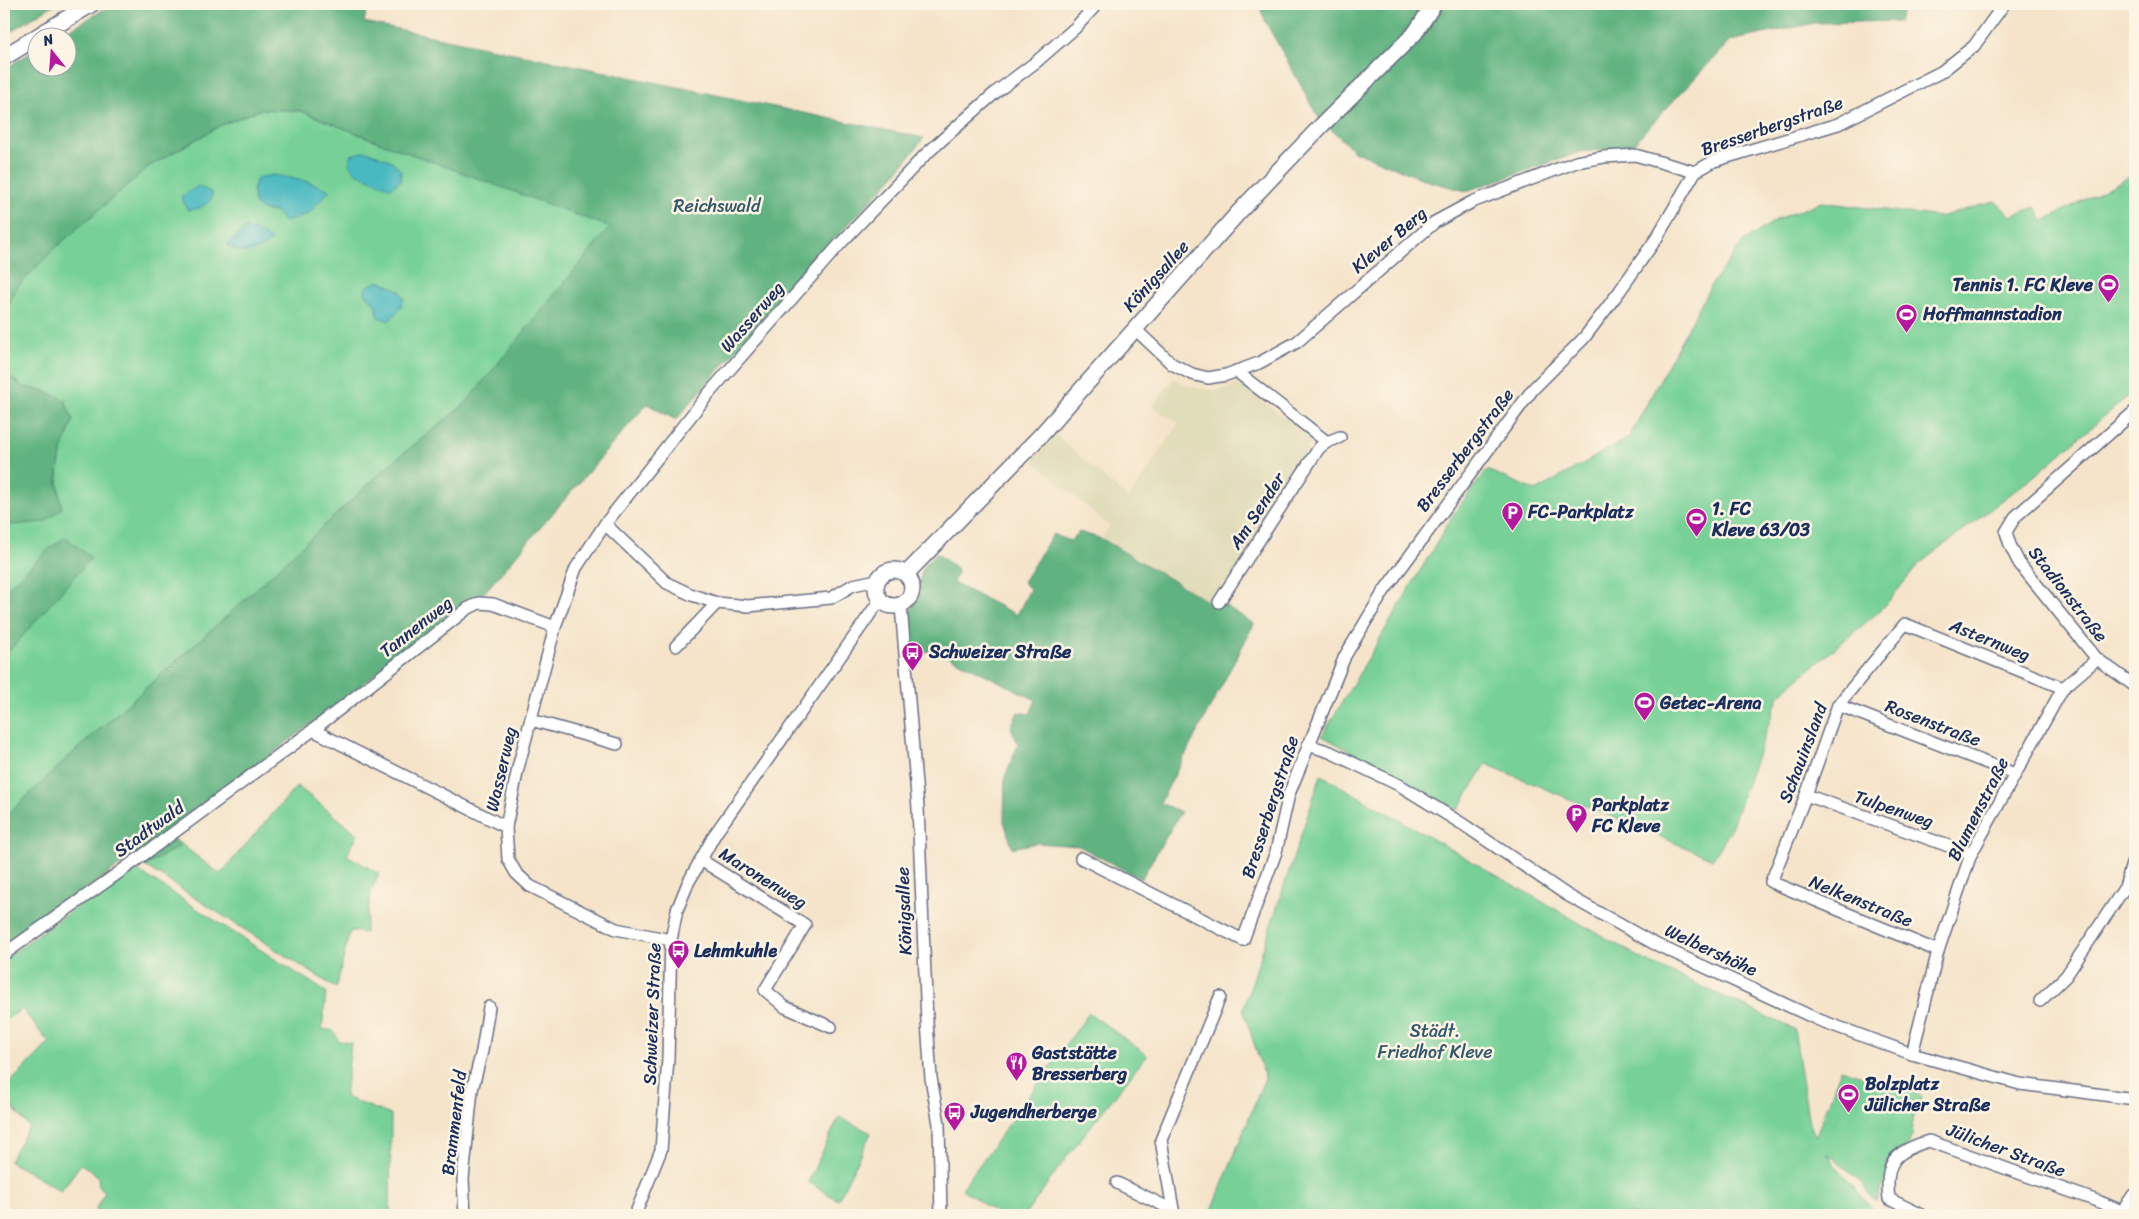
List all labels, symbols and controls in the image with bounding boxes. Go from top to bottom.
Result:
text: N [39,27,57,54]
north arrow [28,28,78,78]
street label: Bresserbergstraße [1697,87,1847,165]
park label: Reichswald [673,190,762,222]
street label: Klever Berg [1344,198,1434,282]
street label: Königsallee [1115,232,1197,320]
place label: Tennis 1. FC Kleve [1953,269,2094,301]
sports icon: Tennis 1. FC Kleve [2097,273,2121,304]
street label: Wasserweg [712,274,792,360]
place label: Hoffmannstadion [1922,298,2062,330]
sports icon: Hoffmannstadion [1895,302,1919,333]
street label: Bresserbergstraße [1407,381,1523,519]
street label: Am Sender [1219,465,1295,557]
place label: 1. FC Kleve 63/03 [1711,493,1810,546]
place label: FC-Parkplatz [1527,496,1634,528]
parking icon: FC-Parkplatz [1500,500,1524,531]
sports icon: 1. FC Kleve 63/03 [1684,507,1708,538]
street label: Stadionstraße [2020,539,2116,649]
street label: Tannenweg [372,588,460,666]
street label: Asternweg [1944,609,2035,671]
place label: Schweizer Straße [928,636,1072,668]
bus stop icon: Schweizer Straße [901,640,925,671]
place label: Getec-Arena [1659,687,1762,719]
street label: Rosenstraße [1880,690,1986,756]
sports icon: Getec-Arena [1632,691,1656,722]
street label: Schauinsland [1769,697,1837,808]
street label: Wasserweg [476,723,526,815]
street label: Bresserbergstraße [1232,731,1308,883]
street label: Blumenstraße [1938,751,2018,867]
street label: Tulpenweg [1850,781,1938,837]
place label: Parkplatz FC Kleve [1591,789,1669,842]
street label: Stadtwald [107,791,192,866]
parking icon: Parkplatz FC Kleve [1564,803,1588,834]
street label: Maronenweg [712,838,814,918]
street label: Königsallee [886,866,922,956]
street label: Nelkenstraße [1804,866,1918,936]
street label: Welbershöhe [1659,914,1763,986]
place label: Lehmkuhle [694,935,778,967]
bus stop icon: Lehmkuhle [666,939,690,970]
street label: Schweizer Straße [634,942,670,1086]
park label: Städt. Friedhof Kleve [1378,1015,1492,1068]
place label: Gaststätte Bresserberg [1031,1037,1127,1090]
restaurant icon: Gaststätte Bresserberg [1004,1051,1028,1082]
street label: Brammenfeld [432,1067,476,1177]
place label: Bolzplatz Jülicher Straße [1864,1068,1991,1121]
sports icon: Bolzplatz Jülicher Straße [1837,1082,1861,1113]
place label: Jugendherberge [970,1096,1097,1128]
bus stop icon: Jugendherberge [943,1100,967,1131]
street label: Jülicher Straße [1941,1113,2070,1186]

